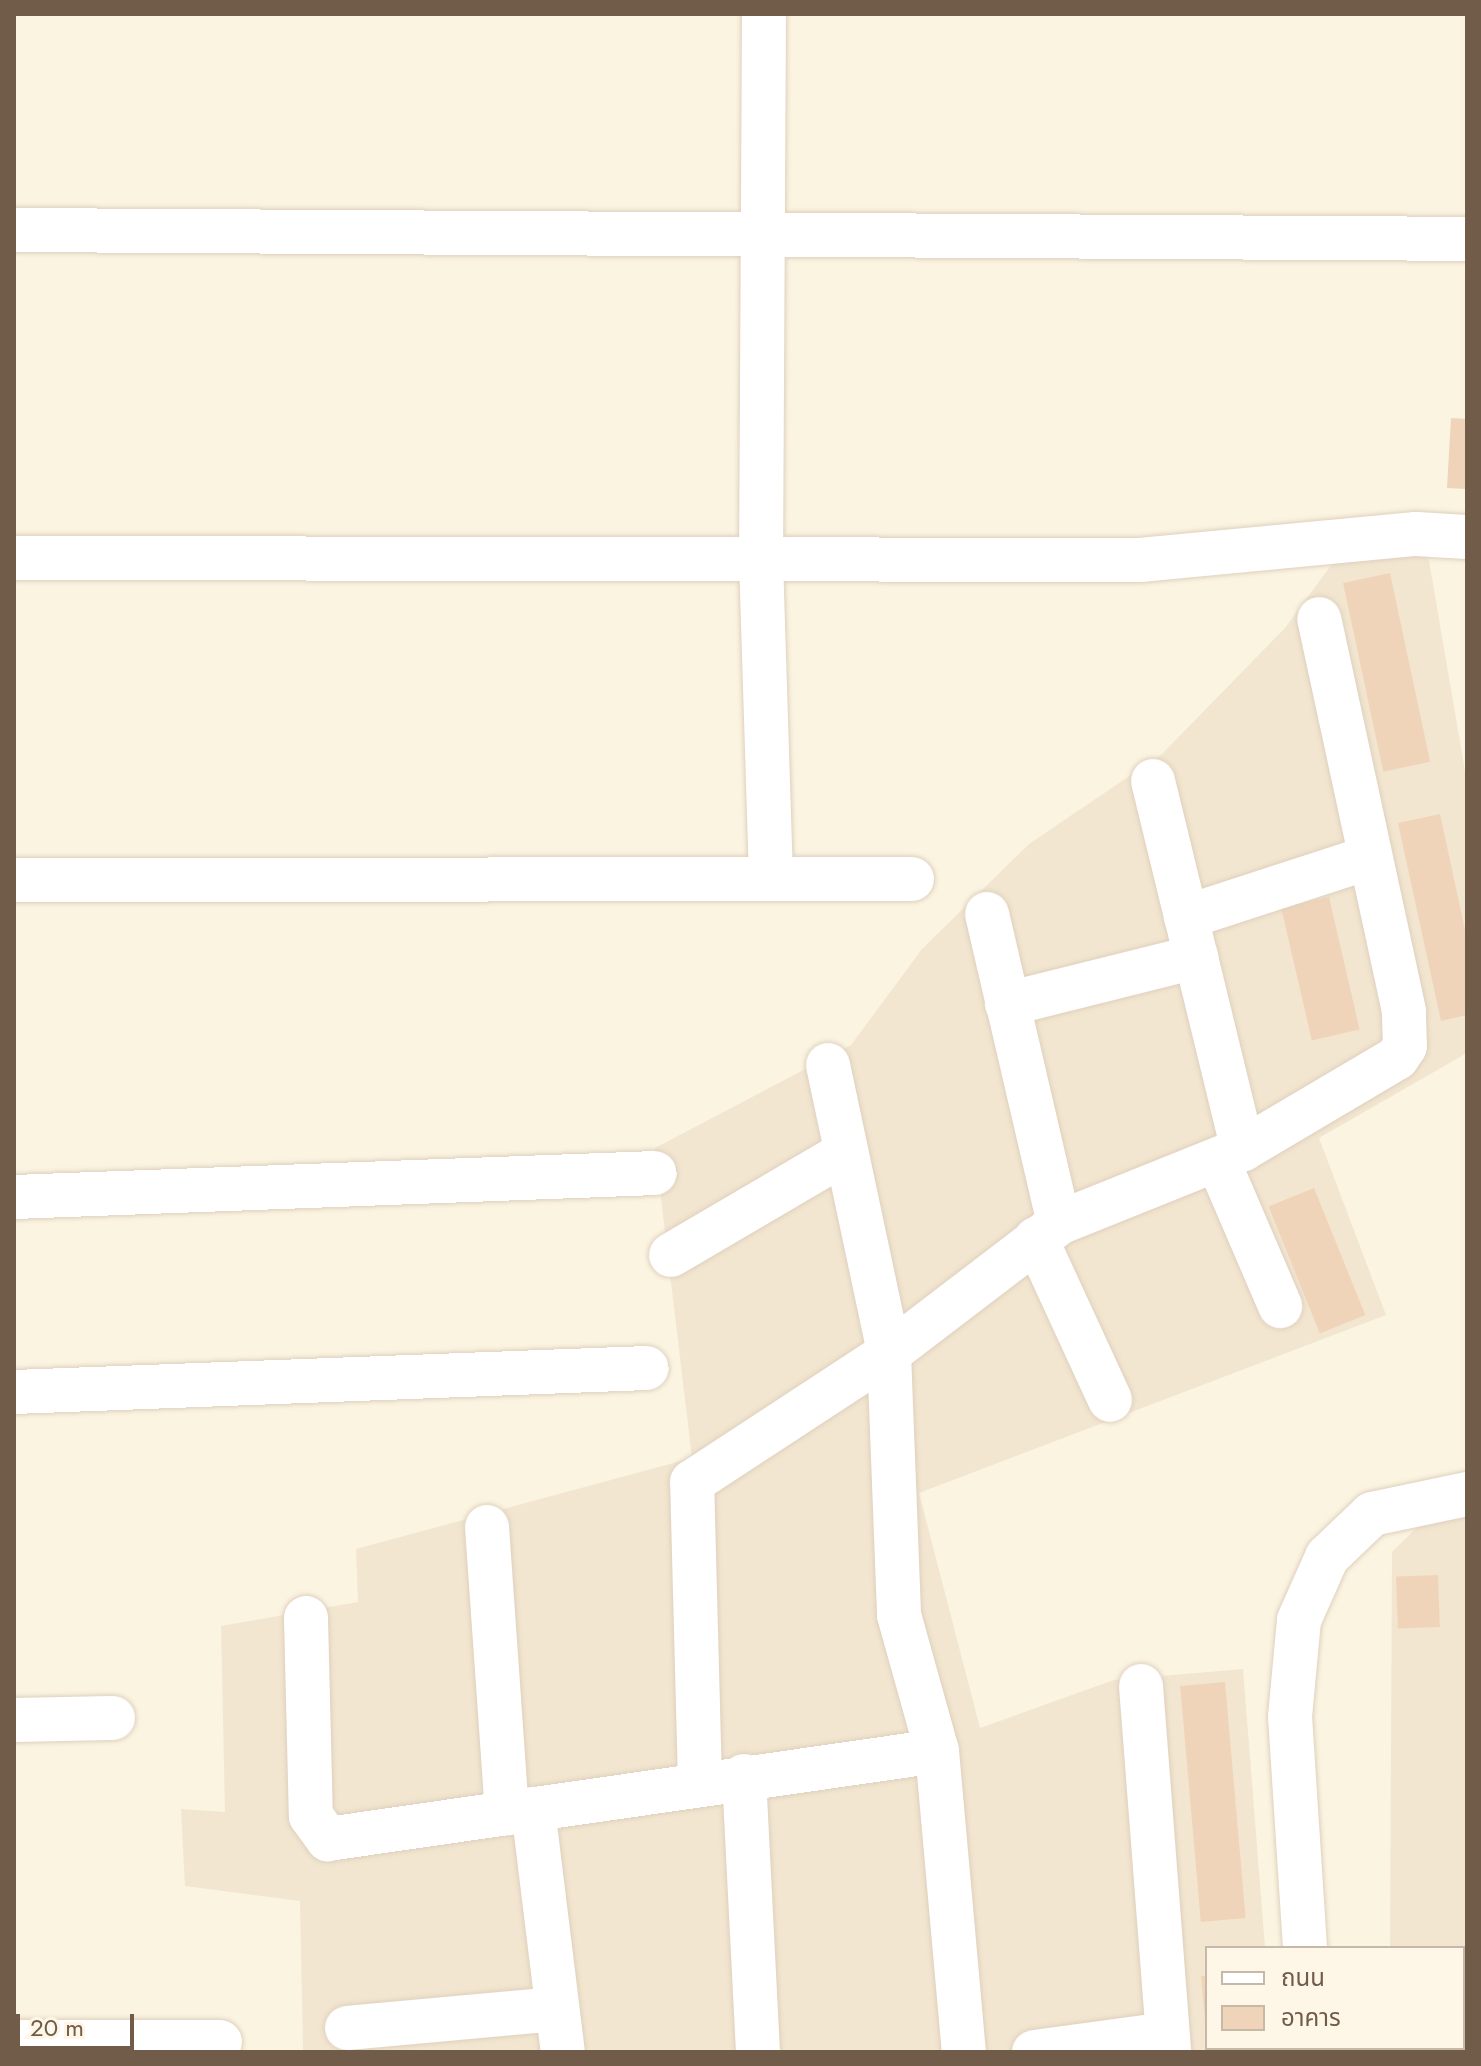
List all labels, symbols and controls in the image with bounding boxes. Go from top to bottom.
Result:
legend [1205,1946,1465,2050]
text: ถนน [1281,1960,1325,1995]
scale bar [20,1998,138,2048]
text: อาคาร [1281,2000,1341,2035]
text: 20 m [30,2010,84,2045]

